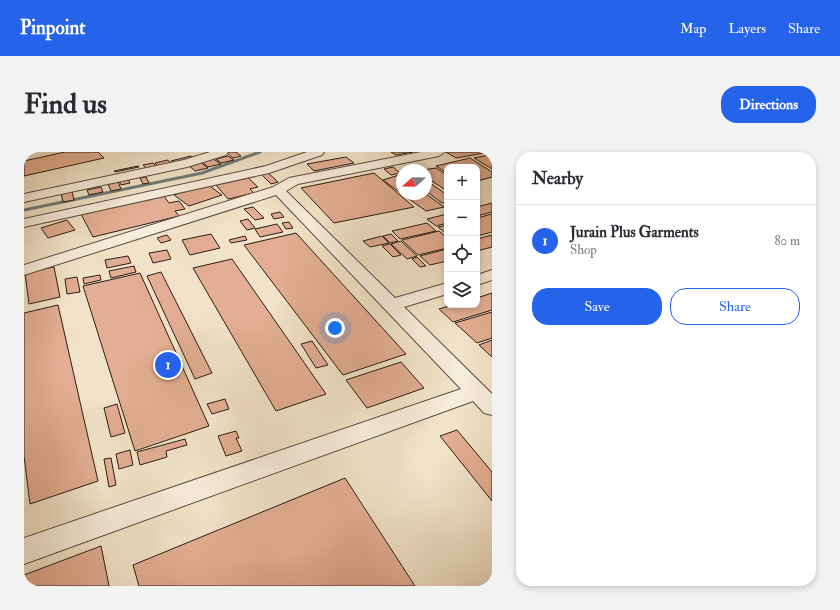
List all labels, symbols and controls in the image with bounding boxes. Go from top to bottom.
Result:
text: Pinpoint [20,16,85,40]
text: Map [680,20,706,37]
text: Layers [728,20,766,37]
text: Share [788,20,820,37]
button: Directions [721,86,816,123]
text: Find us [24,87,107,122]
north arrow [396,164,432,200]
map controls [444,164,480,308]
button: + [444,164,480,200]
text: Nearby [532,168,583,189]
button: − [444,200,480,236]
text: Jurain Plus Garments [570,223,699,242]
text: 1 [543,233,547,249]
text: 80 m [774,233,800,249]
button: locate [444,236,480,272]
text: Shop [570,242,597,258]
button: layers [444,272,480,308]
button: Save [532,288,662,325]
button: Share [670,288,800,325]
your location [325,318,345,338]
pin: 1 [155,350,181,380]

